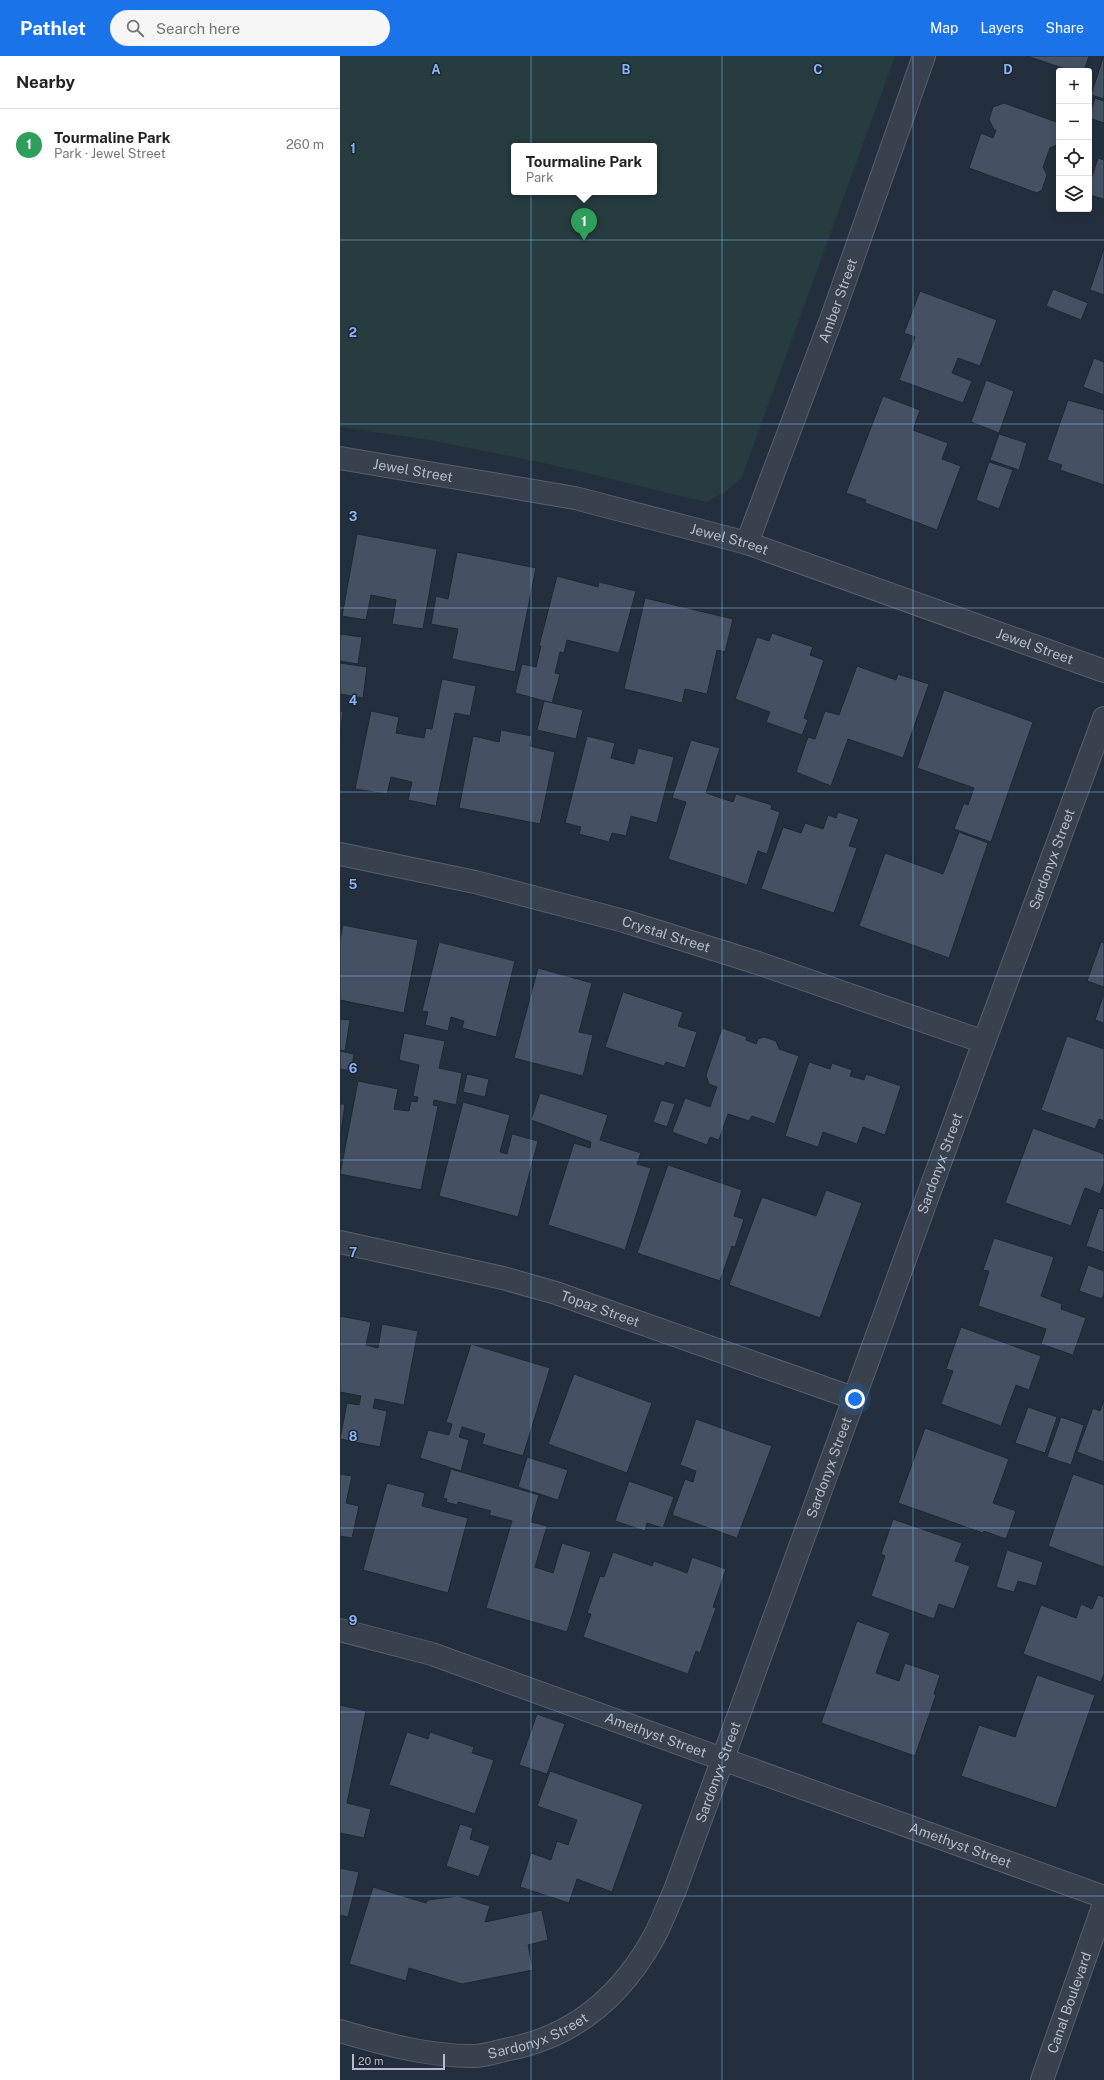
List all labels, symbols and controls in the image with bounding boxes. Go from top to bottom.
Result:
search box [110,10,390,46]
text: Pathlet [20,17,86,39]
icon: search [124,17,146,39]
text: Search here [156,20,240,37]
text: Map [930,20,958,36]
text: Layers [980,20,1024,36]
text: Share [1046,20,1084,36]
text: A [431,62,441,77]
text: B [622,62,631,77]
text: C [813,62,823,77]
text: D [1003,62,1013,77]
map controls [1056,68,1092,212]
button: + [1056,68,1092,104]
text: Nearby [16,72,75,92]
button: − [1056,104,1092,140]
text: Tourmaline Park [54,129,170,146]
text: 1 [26,137,32,152]
text: 260 m [286,137,324,152]
button: locate [1056,140,1092,176]
text: 1 [350,141,356,156]
popup [511,143,657,195]
text: Park · Jewel Street [54,146,166,161]
text: Tourmaline Park [526,153,642,170]
text: Park [526,170,554,185]
button: layers [1056,176,1092,212]
pin: 1 [571,208,597,241]
street label: Amber Street [815,256,860,345]
text: 2 [349,325,357,340]
street label: Jewel Street [372,456,454,485]
text: 3 [349,509,358,524]
street label: Jewel Street [688,520,771,558]
street label: Jewel Street [994,625,1076,667]
text: 4 [349,693,358,708]
street label: Sardonyx Street [1026,807,1078,912]
text: 5 [349,877,358,892]
street label: Crystal Street [620,913,712,955]
text: 6 [349,1061,358,1076]
street label: Sardonyx Street [914,1111,966,1216]
text: 7 [349,1245,357,1260]
street label: Topaz Street [559,1287,642,1330]
your location [845,1389,865,1409]
street label: Sardonyx Street [803,1415,855,1520]
text: 8 [349,1429,358,1444]
text: 9 [349,1613,357,1628]
street label: Amethyst Street [603,1709,709,1761]
street label: Sardonyx Street [692,1719,744,1825]
street label: Amethyst Street [907,1819,1014,1871]
street label: Canal Boulevard [1044,1950,1094,2056]
street label: Sardonyx Street [486,2009,591,2062]
scale bar [352,2052,445,2071]
text: 20 m [358,2055,383,2067]

